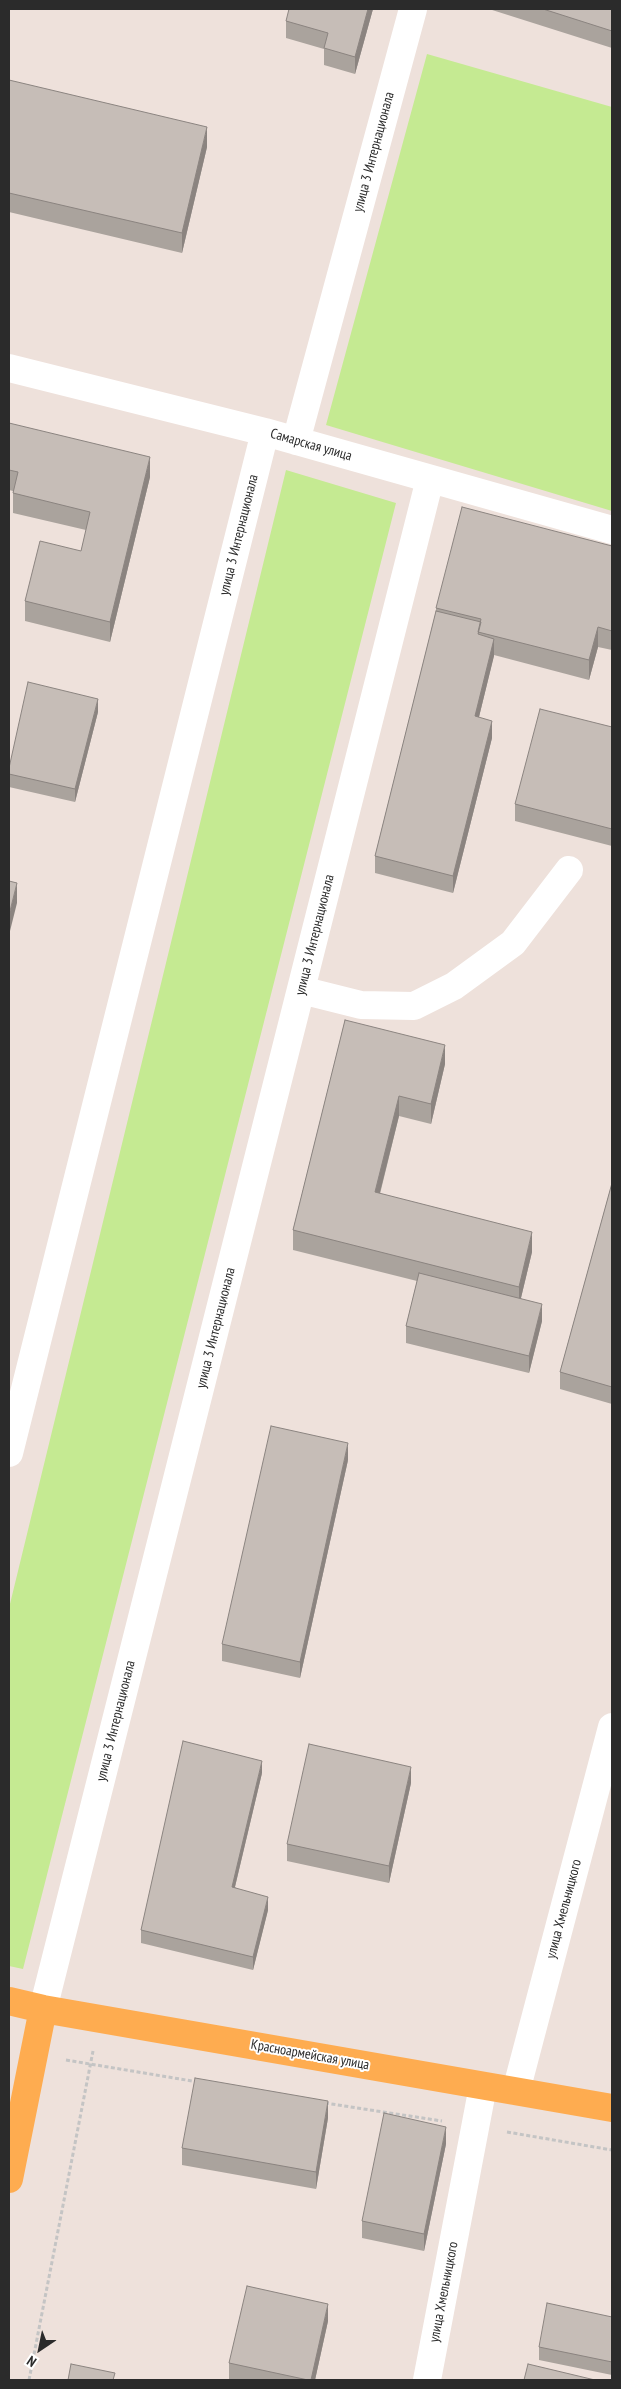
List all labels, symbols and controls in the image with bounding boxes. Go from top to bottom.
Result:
street label: улица 3 Интернационала [350,90,398,214]
street label: Самарская улица [268,425,354,465]
street label: улица 3 Интернационала [216,473,262,597]
street label: улица 3 Интернационала [292,873,338,997]
street label: улица 3 Интернационала [193,1266,239,1390]
street label: улица 3 Интернационала [93,1659,139,1783]
street label: улица Хмельницкого [543,1857,585,1961]
street label: Красноармейская улица [250,2036,370,2074]
street label: улица Хмельницкого [426,2240,462,2344]
north arrow [15,2324,65,2374]
text: N [23,2352,40,2371]

